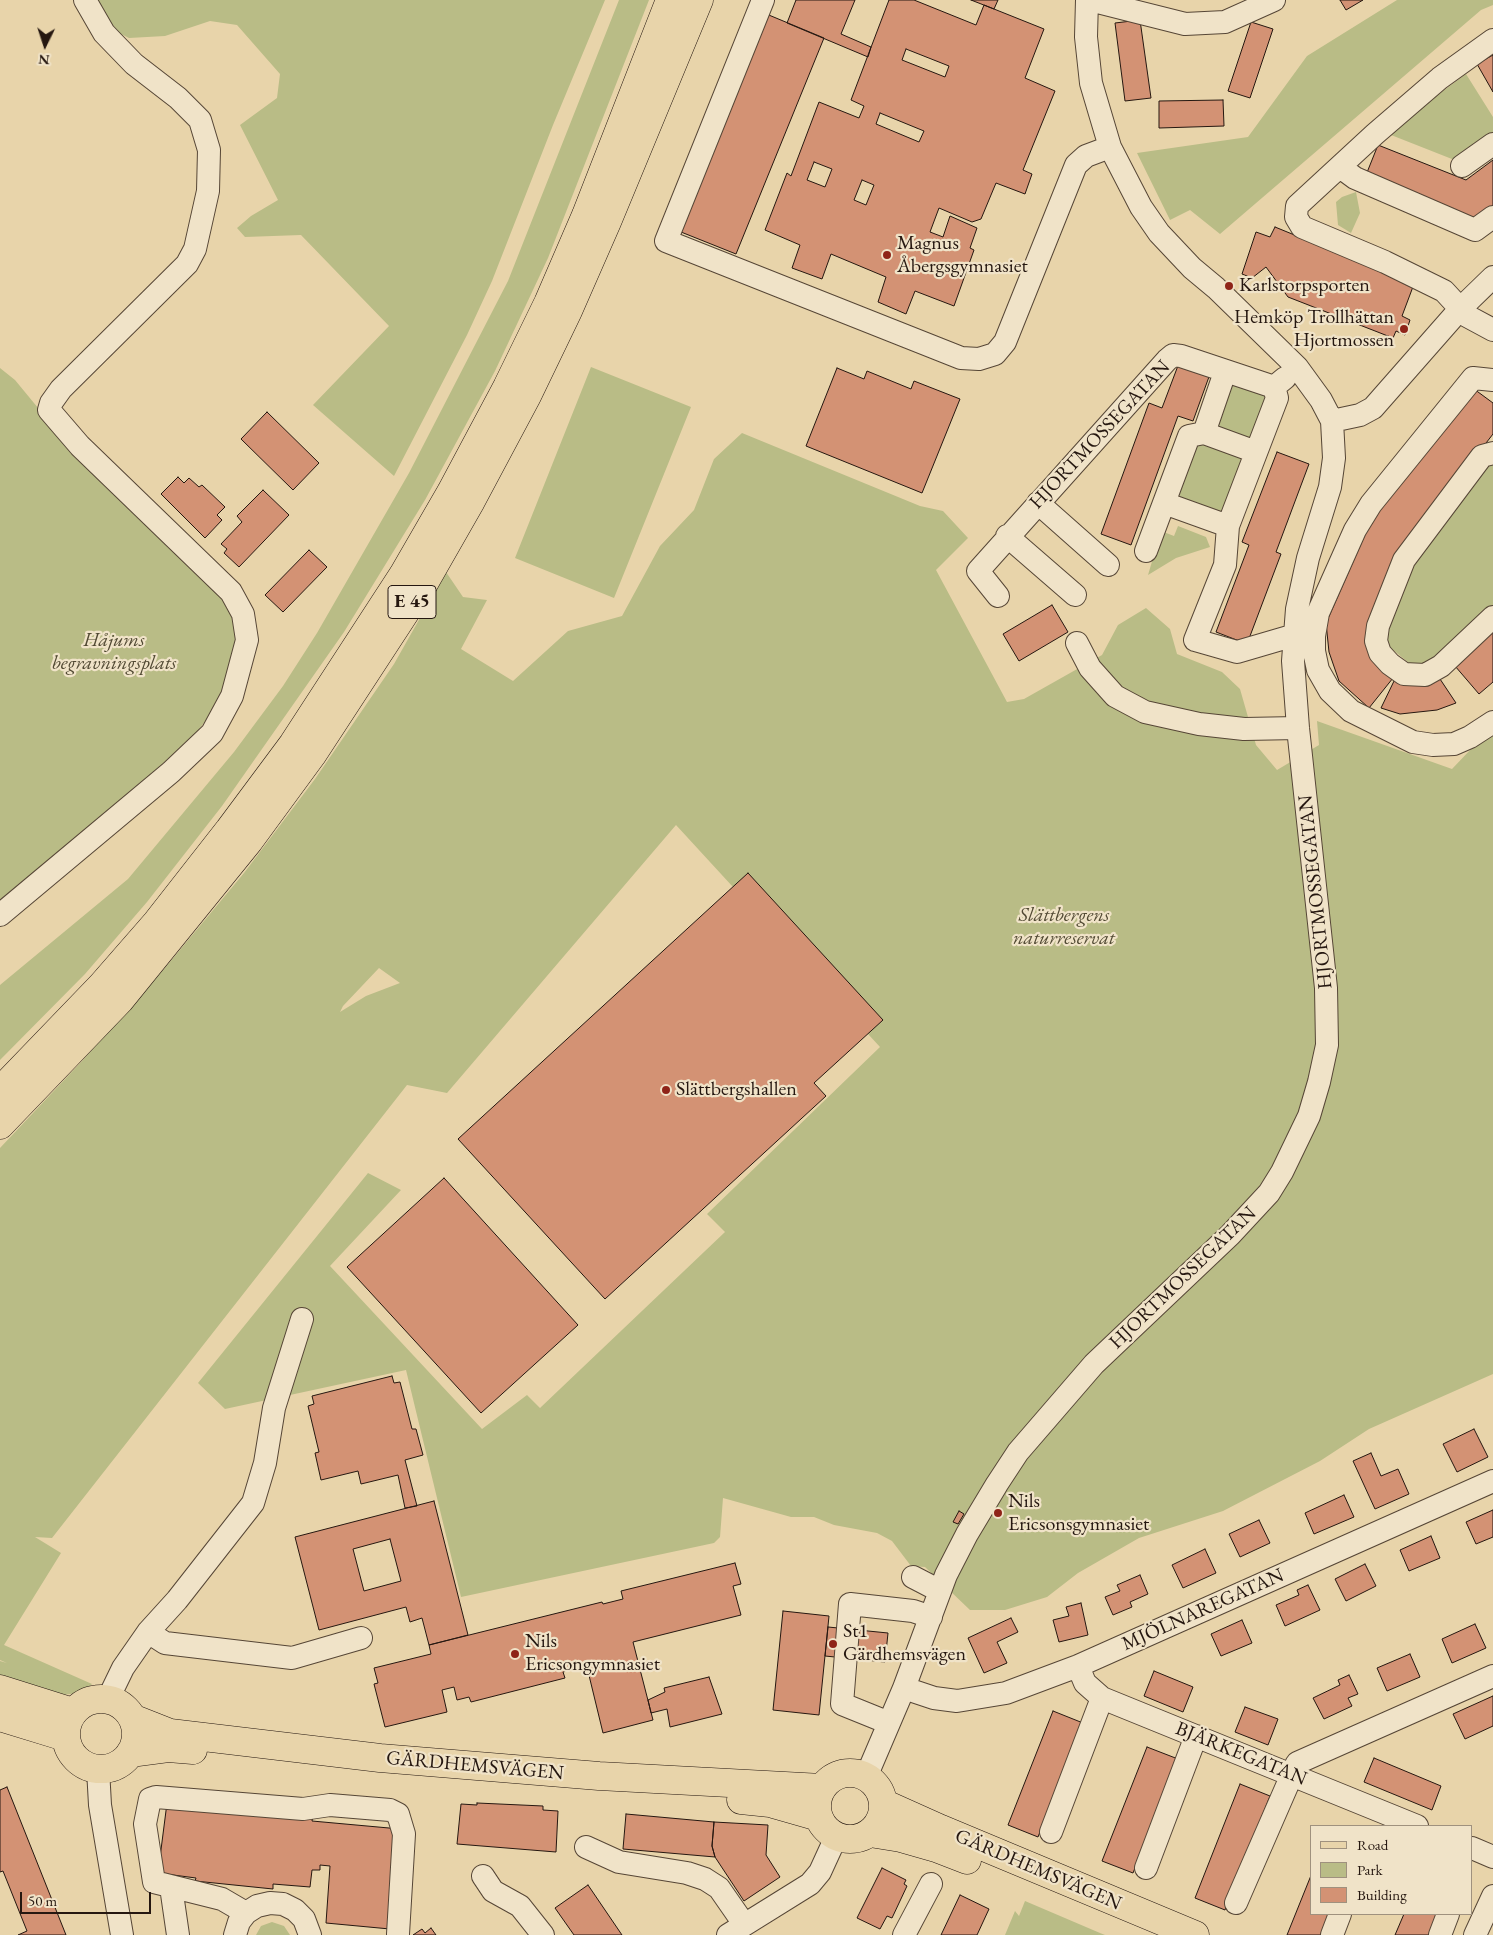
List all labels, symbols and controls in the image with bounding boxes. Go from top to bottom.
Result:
north arrow [20,20,70,70]
text: N [38,51,50,69]
place label: Magnus Åbergsgymnasiet [897,232,1028,279]
marker: Magnus Åbergsgymnasiet [881,249,893,261]
place label: Karlstorpsporten [1239,274,1370,298]
marker: Karlstorpsporten [1223,280,1235,292]
place label: Hemköp Trollhättan Hjortmossen [1234,306,1394,353]
marker: Hemköp Trollhättan Hjortmossen [1398,323,1410,335]
street label: HJORTMOSSEGATAN [1025,356,1175,514]
road number: E 45 [388,586,436,618]
park label: Håjums begravningsplats [52,629,176,676]
street label: HJORTMOSSEGATAN [1294,794,1338,990]
park label: Slättbergens naturreservat [1013,904,1115,951]
place label: Slättbergshallen [676,1078,797,1102]
marker: Slättbergshallen [660,1084,672,1096]
street label: HJORTMOSSEGATAN [1105,1202,1261,1354]
place label: Nils Ericsonsgymnasiet [1008,1490,1149,1537]
marker: Nils Ericsonsgymnasiet [992,1507,1004,1519]
street label: MJÖLNAREGATAN [1118,1563,1288,1657]
place label: St1 Gärdhemsvägen [843,1620,966,1667]
place label: Nils Ericsongymnasiet [525,1630,660,1677]
marker: St1 Gärdhemsvägen [827,1638,839,1650]
marker: Nils Ericsongymnasiet [509,1648,521,1660]
street label: BJÄRKEGATAN [1172,1717,1310,1791]
street label: GÄRDHEMSVÄGEN [385,1746,565,1786]
street label: GÄRDHEMSVÄGEN [951,1824,1125,1916]
legend [1310,1825,1473,1915]
text: Road [1357,1835,1388,1854]
text: Park [1357,1860,1383,1879]
scale bar [22,1882,154,1914]
text: Building [1357,1885,1407,1904]
text: 50 m [28,1891,57,1910]

